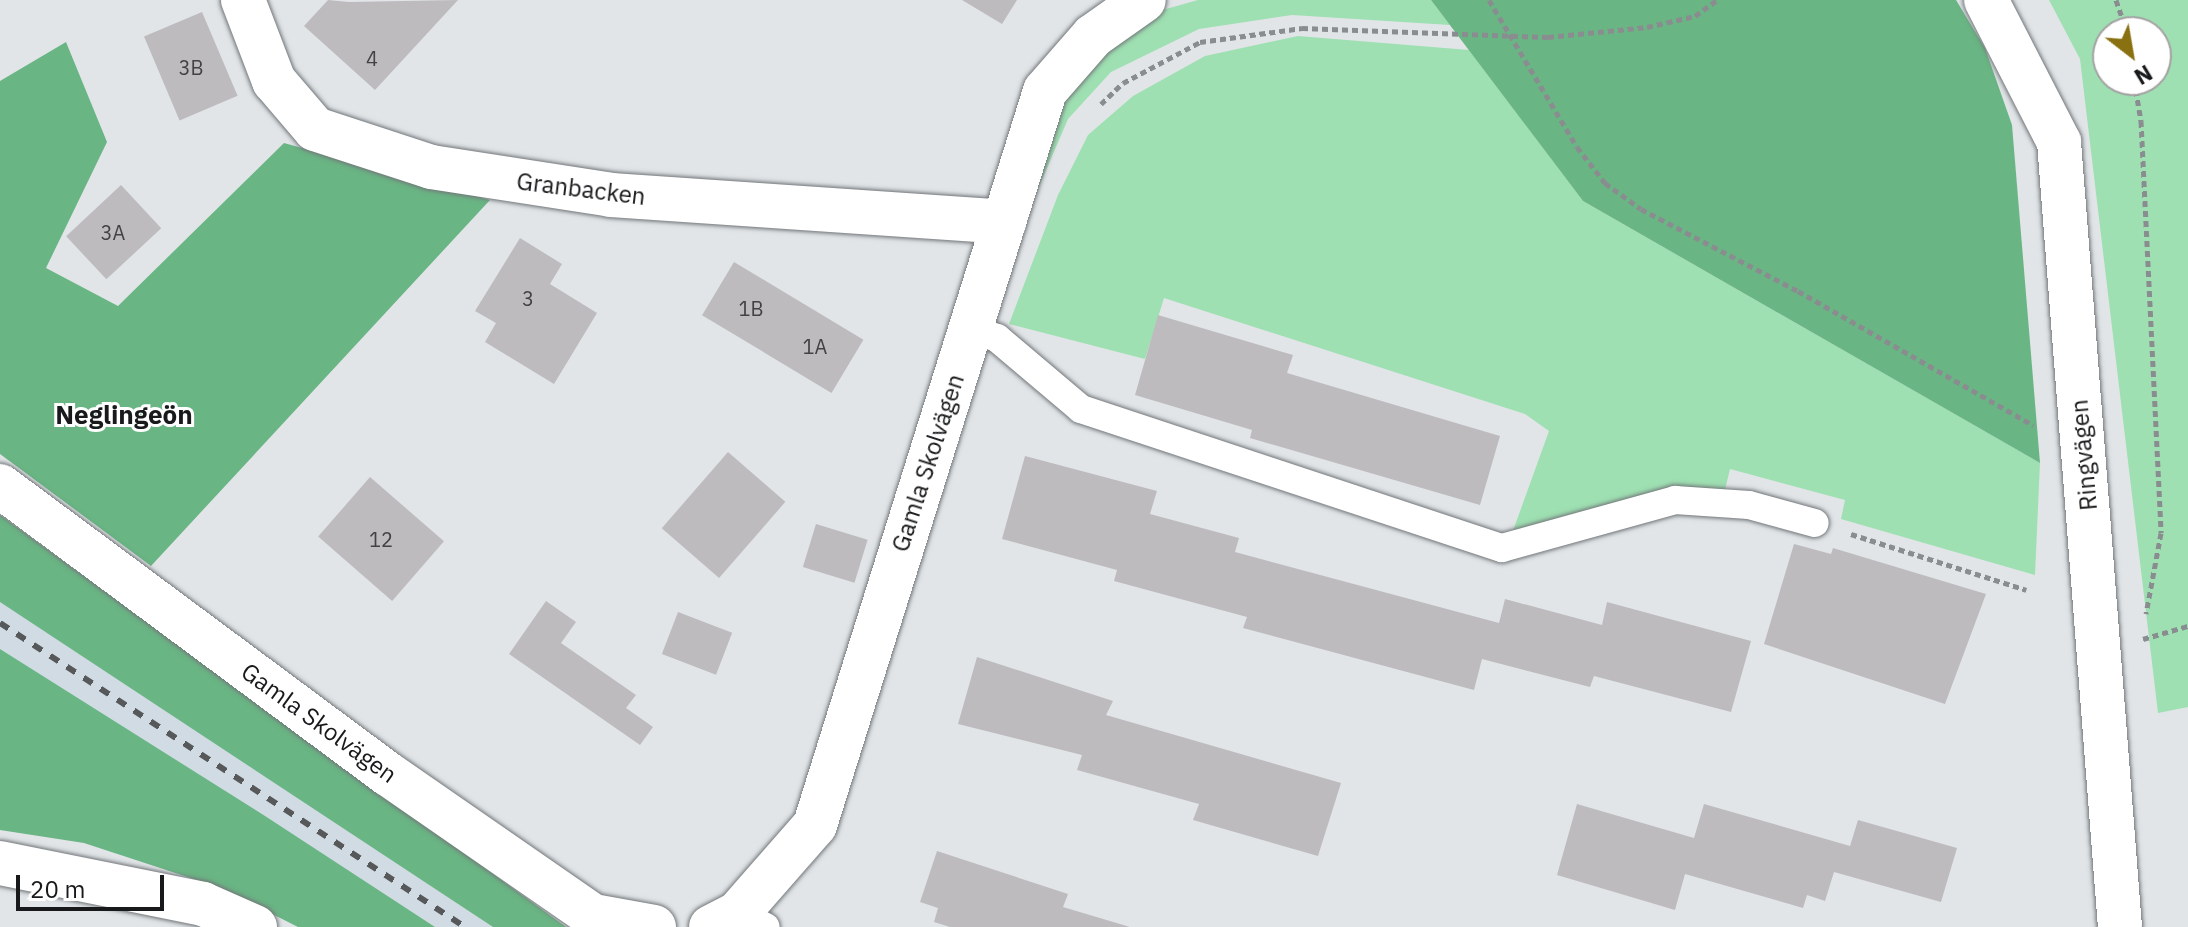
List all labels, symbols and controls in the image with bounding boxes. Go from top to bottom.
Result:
north arrow [2092,16,2172,96]
house number: 4 [366,46,378,70]
house number: 3B [178,55,204,79]
text: N [2129,59,2158,92]
street label: Granbacken [515,167,647,211]
house number: 3A [101,220,125,244]
house number: 3 [522,286,534,310]
house number: 1B [738,296,764,320]
house number: 1A [803,334,827,358]
street label: Gamla Skolvägen [886,371,970,555]
street label: Ringvägen [2065,398,2103,512]
district label: Neglingeön [55,399,193,431]
house number: 12 [369,527,393,551]
street label: Gamla Skolvägen [236,657,402,789]
scale bar [20,859,168,909]
text: 20 m [30,873,85,905]

